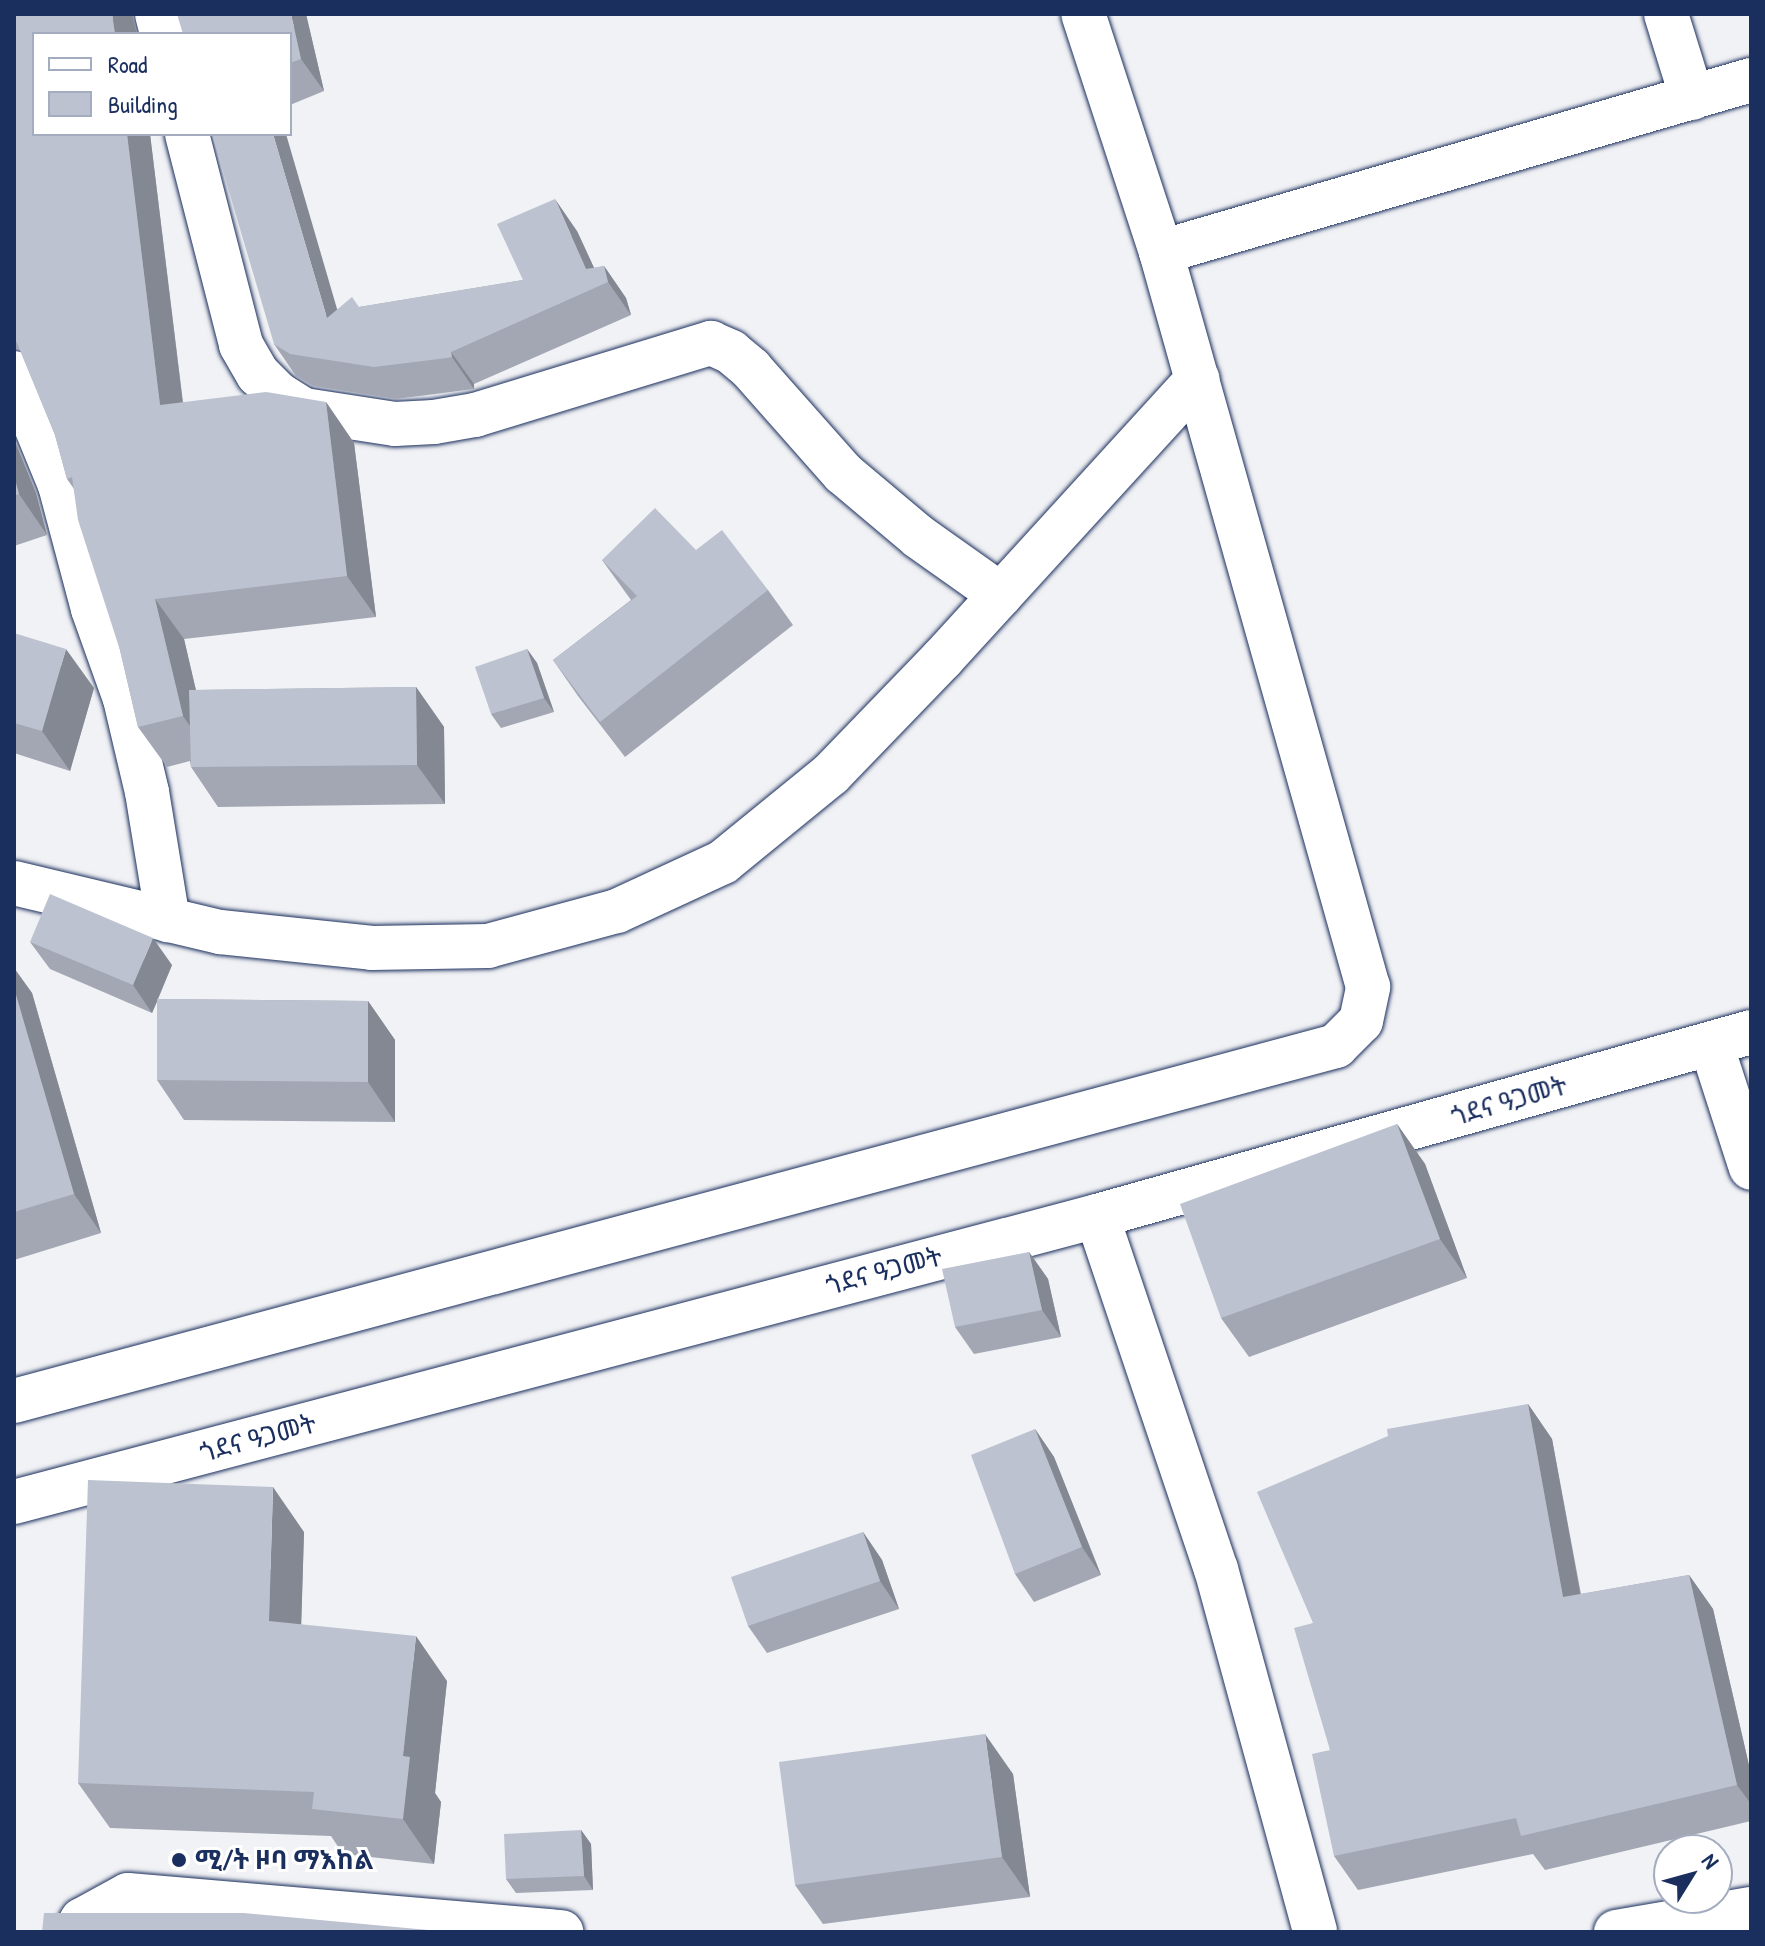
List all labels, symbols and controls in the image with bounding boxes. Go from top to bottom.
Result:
legend [32,32,292,136]
text: Road [108,48,147,80]
text: Building [108,88,178,120]
street label: ጎደና ዓጋመት [1448,1070,1570,1132]
street label: ጎደና ዓጋመት [822,1241,946,1301]
street label: ጎደና ዓጋመት [196,1408,320,1468]
north arrow [1653,1834,1733,1914]
place label: ሚ/ት ዞባ ማእከል [195,1844,373,1876]
text: N [1695,1847,1726,1874]
marker: ሚ/ት ዞባ ማእከል [170,1851,188,1869]

